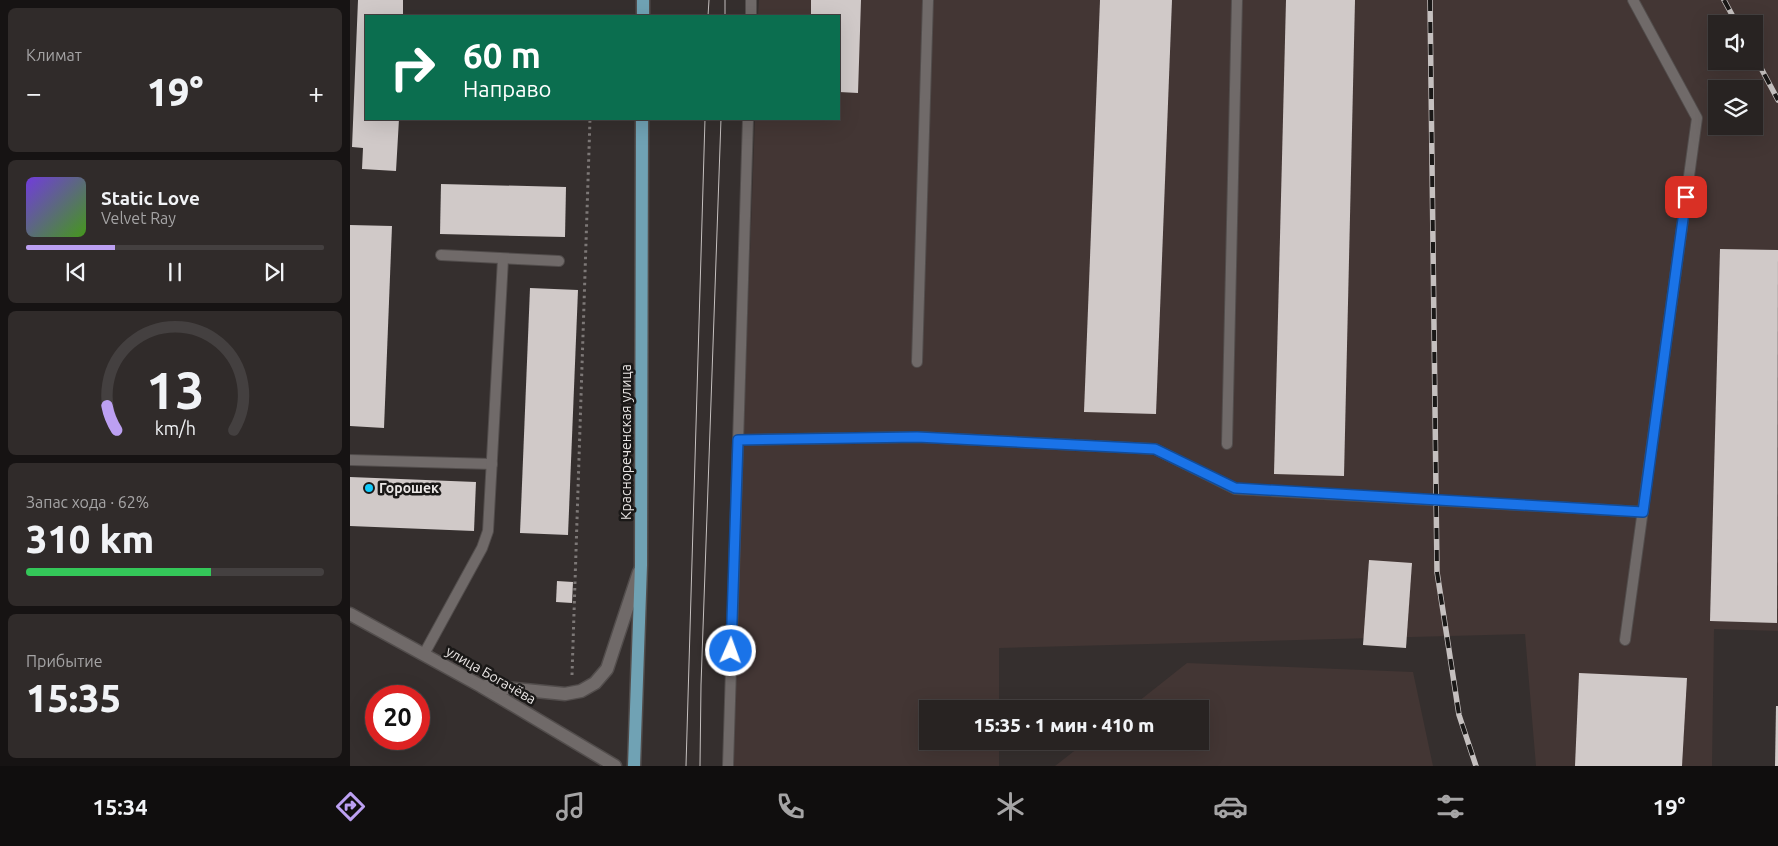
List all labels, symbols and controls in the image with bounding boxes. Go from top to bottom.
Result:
map controls [1708,15,1763,135]
button: sound [1708,15,1763,70]
icon: right [380,35,445,100]
text: 60 m [463,35,541,75]
text: Климат [26,46,82,64]
text: 19° [147,71,203,113]
text: Направо [463,76,551,101]
text: − [26,77,42,108]
text: + [308,77,324,108]
button: layers [1708,80,1763,135]
pin [1665,176,1707,218]
icon: arrive [1672,183,1700,211]
text: Static Love [101,187,200,209]
text: Velvet Ray [101,209,176,227]
icon: previous [62,258,90,286]
icon: pause [161,258,189,286]
icon: next [260,258,288,286]
text: 13 [146,361,204,419]
street label: Краснореченская улица [618,364,634,520]
text: km/h [154,418,196,438]
place label: Горошек [379,480,439,496]
marker: Горошек [363,482,375,494]
text: Запас хода · 62% [26,493,149,511]
text: 310 km [26,518,154,560]
position arrow [704,624,756,676]
street label: улица Богачёва [443,643,539,707]
text: Прибытие [26,652,103,670]
text: 15:35 [26,677,121,719]
speed limit sign: 20 [365,685,430,750]
text: 15:35 · 1 мин · 410 m [974,714,1154,736]
icon: directions [333,789,368,824]
icon: music [553,789,588,824]
icon: phone [773,789,808,824]
icon: climate [993,789,1028,824]
icon: car [1213,789,1248,824]
icon: filters [1433,789,1468,824]
text: 15:34 [93,794,148,819]
text: 19° [1653,794,1685,819]

